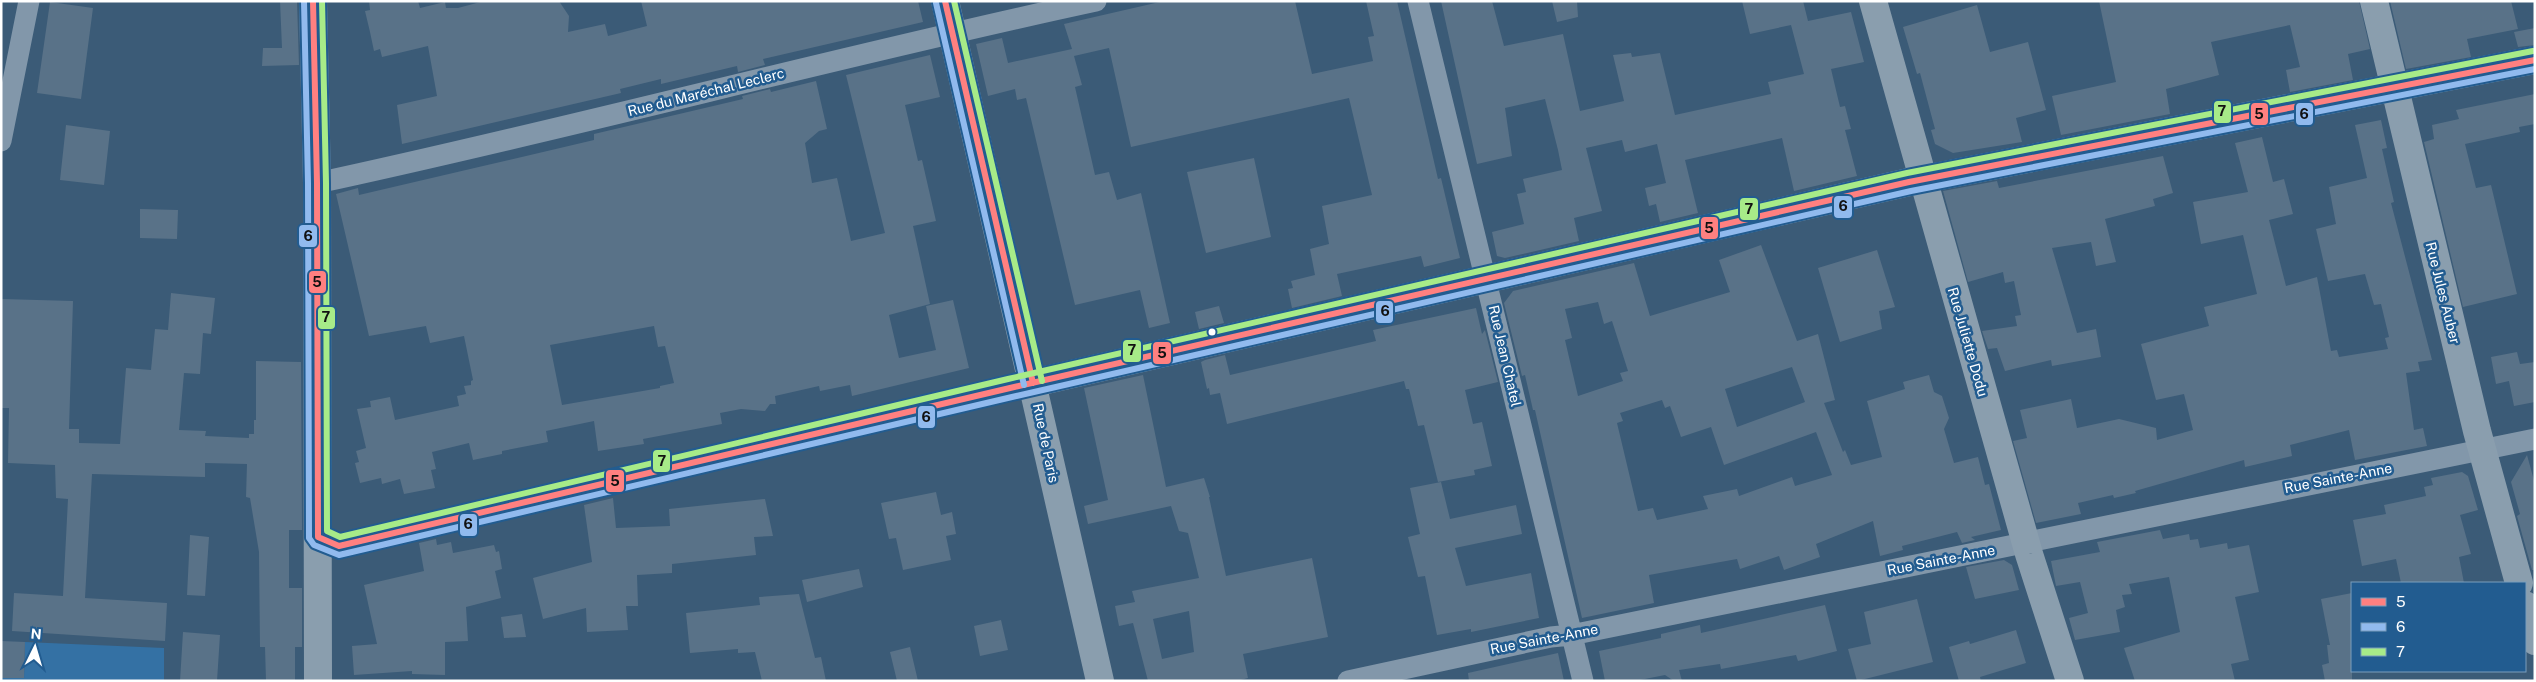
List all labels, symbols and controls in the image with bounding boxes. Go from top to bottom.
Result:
street label: Rue du Maréchal Leclerc [626,65,786,119]
line badge: 7 [2213,100,2232,124]
line badge: 5 [2250,102,2269,126]
line badge: 6 [2295,102,2314,126]
text: 7 [2218,103,2227,119]
text: 5 [2254,106,2264,122]
text: 6 [2299,106,2309,122]
line badge: 6 [1833,195,1853,219]
line badge: 7 [1739,197,1759,221]
text: 6 [1838,198,1848,214]
text: 7 [1745,201,1754,217]
line badge: 5 [1700,216,1719,240]
text: 5 [1704,220,1714,236]
line badge: 6 [298,224,318,248]
text: 6 [303,228,313,244]
street label: Rue Jules Auber [2423,240,2463,346]
line badge: 5 [308,270,327,294]
text: 5 [312,274,322,290]
street label: Rue Juliette Dodu [1945,285,1991,399]
line badge: 6 [1375,300,1394,324]
text: 6 [1380,303,1390,319]
street label: Rue Jean Chatel [1486,304,1524,408]
line badge: 7 [317,306,336,330]
text: 7 [322,309,331,325]
unlabelled marker [1207,327,1217,337]
line badge: 7 [1122,339,1142,363]
line badge: 5 [1152,341,1172,365]
text: 7 [1128,342,1137,358]
text: 5 [1157,345,1167,361]
street label: Rue de Paris [1030,402,1062,484]
line badge: 6 [917,405,936,429]
text: 6 [921,409,931,425]
line badge: 7 [652,449,671,473]
text: 7 [658,453,667,469]
street label: Rue Sainte-Anne [2283,460,2393,496]
line badge: 5 [605,469,625,493]
text: 5 [610,473,620,489]
line badge: 6 [459,513,478,537]
text: 6 [463,516,473,532]
street label: Rue Sainte-Anne [1886,542,1996,578]
legend [2351,582,2526,672]
text: 5 [2396,593,2406,610]
text: 6 [2396,618,2405,635]
street label: Rue Sainte-Anne [1489,621,1599,657]
north arrow [10,622,60,672]
text: N [30,626,42,642]
text: 7 [2396,643,2405,660]

